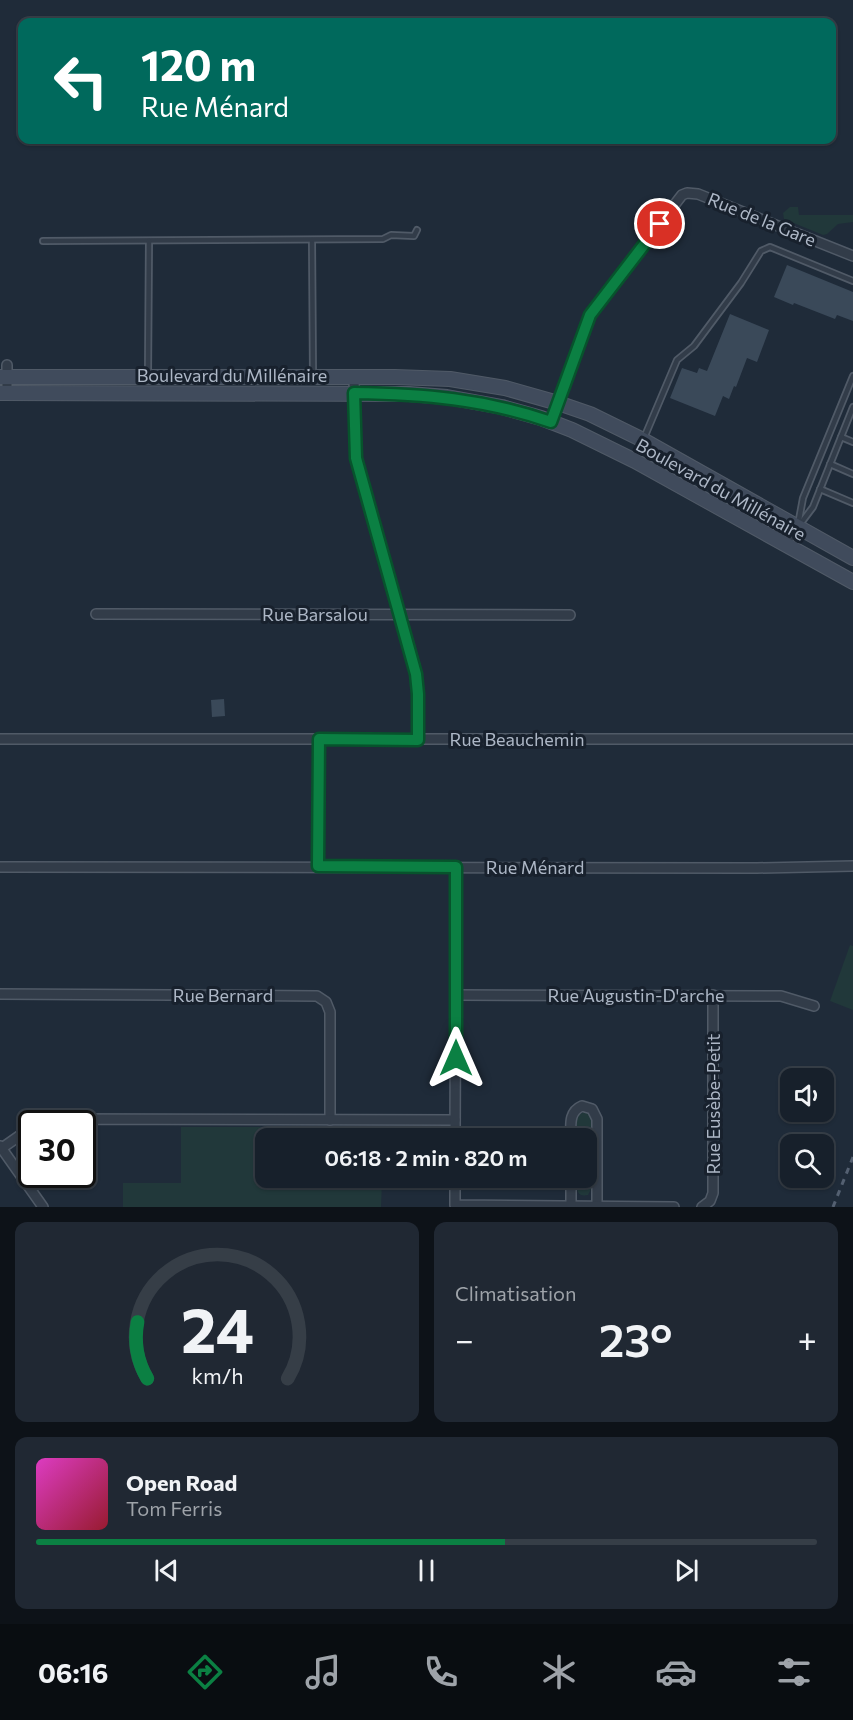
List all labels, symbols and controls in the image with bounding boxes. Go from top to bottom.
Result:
text: 120 m [141,38,256,90]
icon: left [42,42,120,120]
text: Rue Ménard [141,90,289,123]
street label: Rue de la Gare [705,187,819,251]
pin [634,198,685,249]
icon: arrive [643,207,676,240]
street label: Boulevard du Millénaire [137,364,327,386]
street label: Boulevard du Millénaire [632,433,810,545]
street label: Rue Barsalou [262,603,368,625]
street label: Rue Beauchemin [450,728,584,750]
street label: Rue Ménard [486,856,584,878]
street label: Rue Bernard [173,984,273,1006]
street label: Rue Augustin-D'arche [547,984,725,1006]
position arrow [424,1026,488,1090]
street label: Rue Eusèbe-Petit [702,1034,724,1174]
map controls [780,1068,834,1188]
button: sound [780,1068,834,1122]
speed limit sign: 30 [18,1110,96,1188]
button: search [780,1134,834,1188]
text: 06:18 · 2 min · 820 m [324,1144,528,1171]
text: Climatisation [455,1281,576,1305]
text: 24 [181,1290,253,1366]
text: 23° [599,1311,672,1366]
text: − [455,1318,474,1359]
text: + [798,1318,817,1359]
text: km/h [191,1362,243,1388]
text: Open Road [126,1469,237,1496]
text: Tom Ferris [126,1496,222,1520]
icon: previous [150,1554,183,1587]
icon: pause [410,1554,443,1587]
icon: next [670,1554,703,1587]
icon: directions [184,1651,226,1693]
icon: music [302,1651,344,1693]
icon: phone [420,1651,462,1693]
icon: climate [538,1651,580,1693]
icon: car [655,1651,697,1693]
icon: filters [773,1651,815,1693]
text: 06:16 [38,1656,109,1689]

